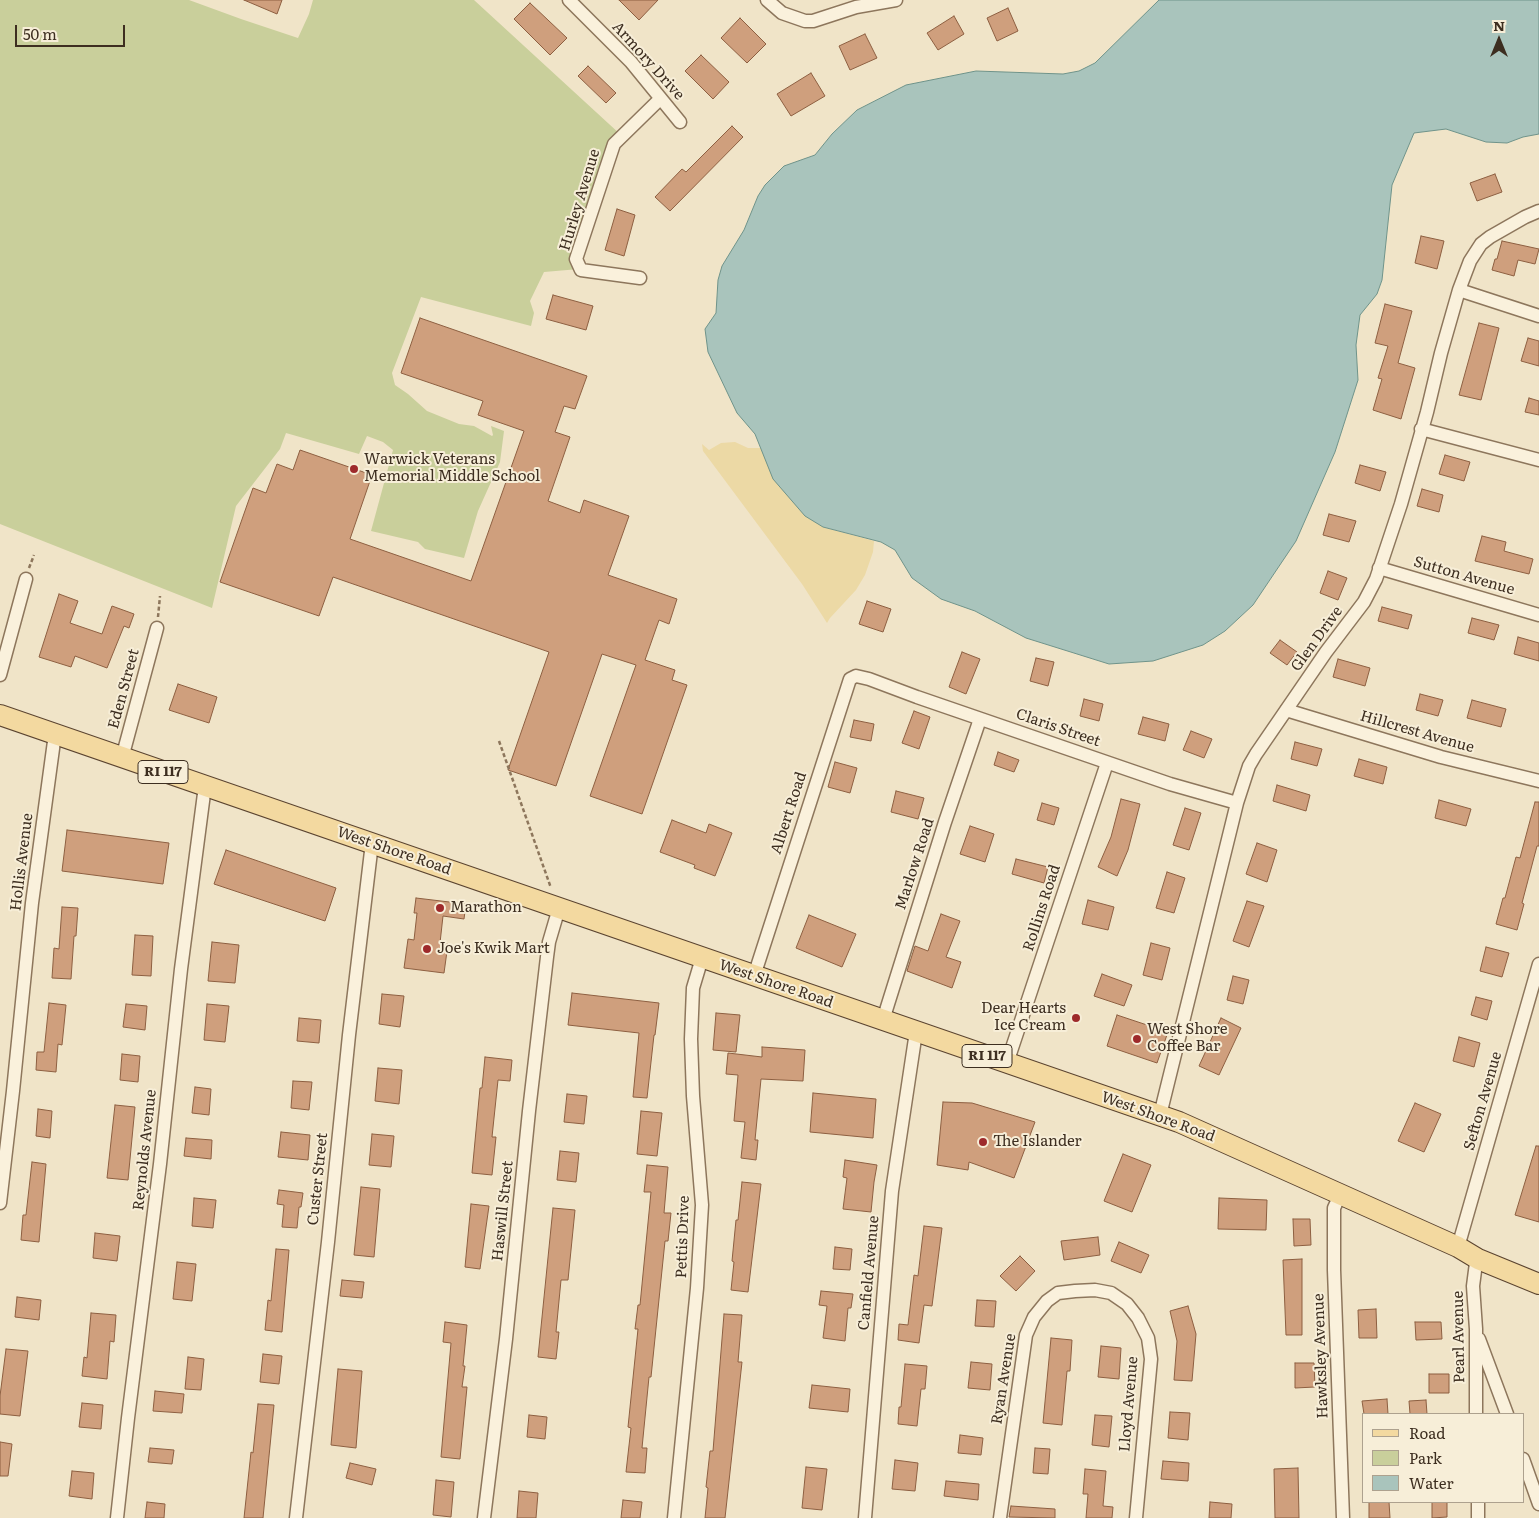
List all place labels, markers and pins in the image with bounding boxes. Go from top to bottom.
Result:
place label: Warwick Veterans Memorial Middle School [364,451,540,486]
marker: Warwick Veterans Memorial Middle School [348,463,360,475]
place label: Marathon [450,899,522,917]
marker: Marathon [434,902,446,914]
place label: Joe's Kwik Mart [437,940,550,958]
marker: Joe's Kwik Mart [421,943,433,955]
place label: Dear Hearts Ice Cream [981,1000,1066,1035]
marker: Dear Hearts Ice Cream [1070,1012,1082,1024]
place label: West Shore Coffee Bar [1147,1021,1227,1056]
marker: West Shore Coffee Bar [1131,1033,1143,1045]
place label: The Islander [993,1133,1082,1151]
marker: The Islander [977,1136,989,1148]

